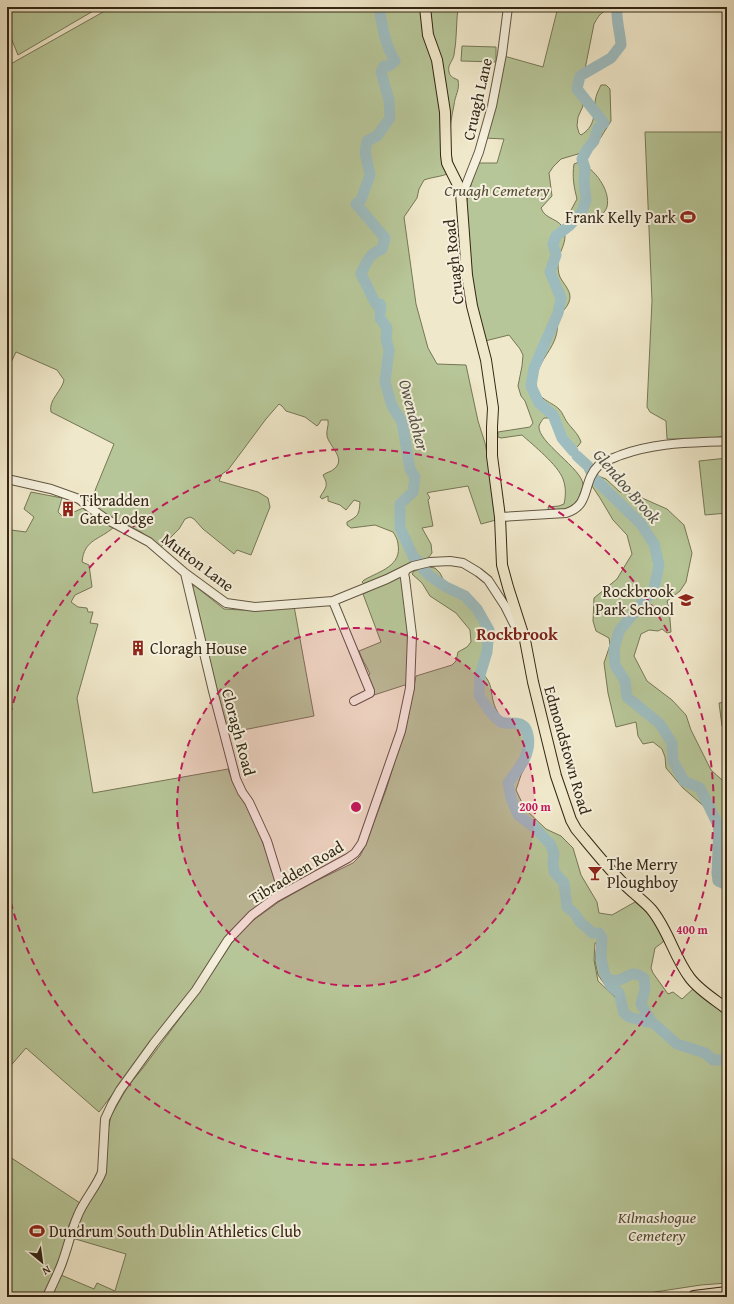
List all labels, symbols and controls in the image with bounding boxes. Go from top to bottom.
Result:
street label: Cruagh Lane [456,55,498,143]
park label: Cruagh Cemetery [444,178,550,202]
place label: Frank Kelly Park [565,205,677,229]
sports icon: Frank Kelly Park [679,208,697,226]
street label: Cruagh Road [437,218,469,306]
water label: Owendoher [393,376,436,454]
water label: Glendoo Brook [588,443,667,529]
place label: Tibradden Gate Lodge [80,488,154,530]
building icon: Tibradden Gate Lodge [59,500,77,518]
street label: Mutton Lane [157,527,239,597]
place label: Rockbrook Park School [595,579,675,621]
school or university icon: Rockbrook Park School [677,591,695,609]
district label: Rockbrook [476,621,558,646]
place label: Cloragh House [150,636,247,660]
building icon: Cloragh House [129,639,147,657]
street label: Edmondstown Road [538,683,598,818]
street label: Cloragh Road [216,686,262,779]
text: 200 m [519,798,552,815]
centre of rings [349,800,363,814]
street label: Tibradden Road [244,834,348,910]
place label: The Merry Ploughboy [607,852,678,894]
bar icon: The Merry Ploughboy [586,864,604,882]
text: 400 m [676,921,709,938]
park label: Kilmashogue Cemetery [617,1205,697,1247]
place label: Dundrum South Dublin Athletics Club [49,1219,301,1243]
sports icon: Dundrum South Dublin Athletics Club [28,1222,46,1240]
north arrow [22,1242,62,1282]
text: N [39,1262,54,1280]

